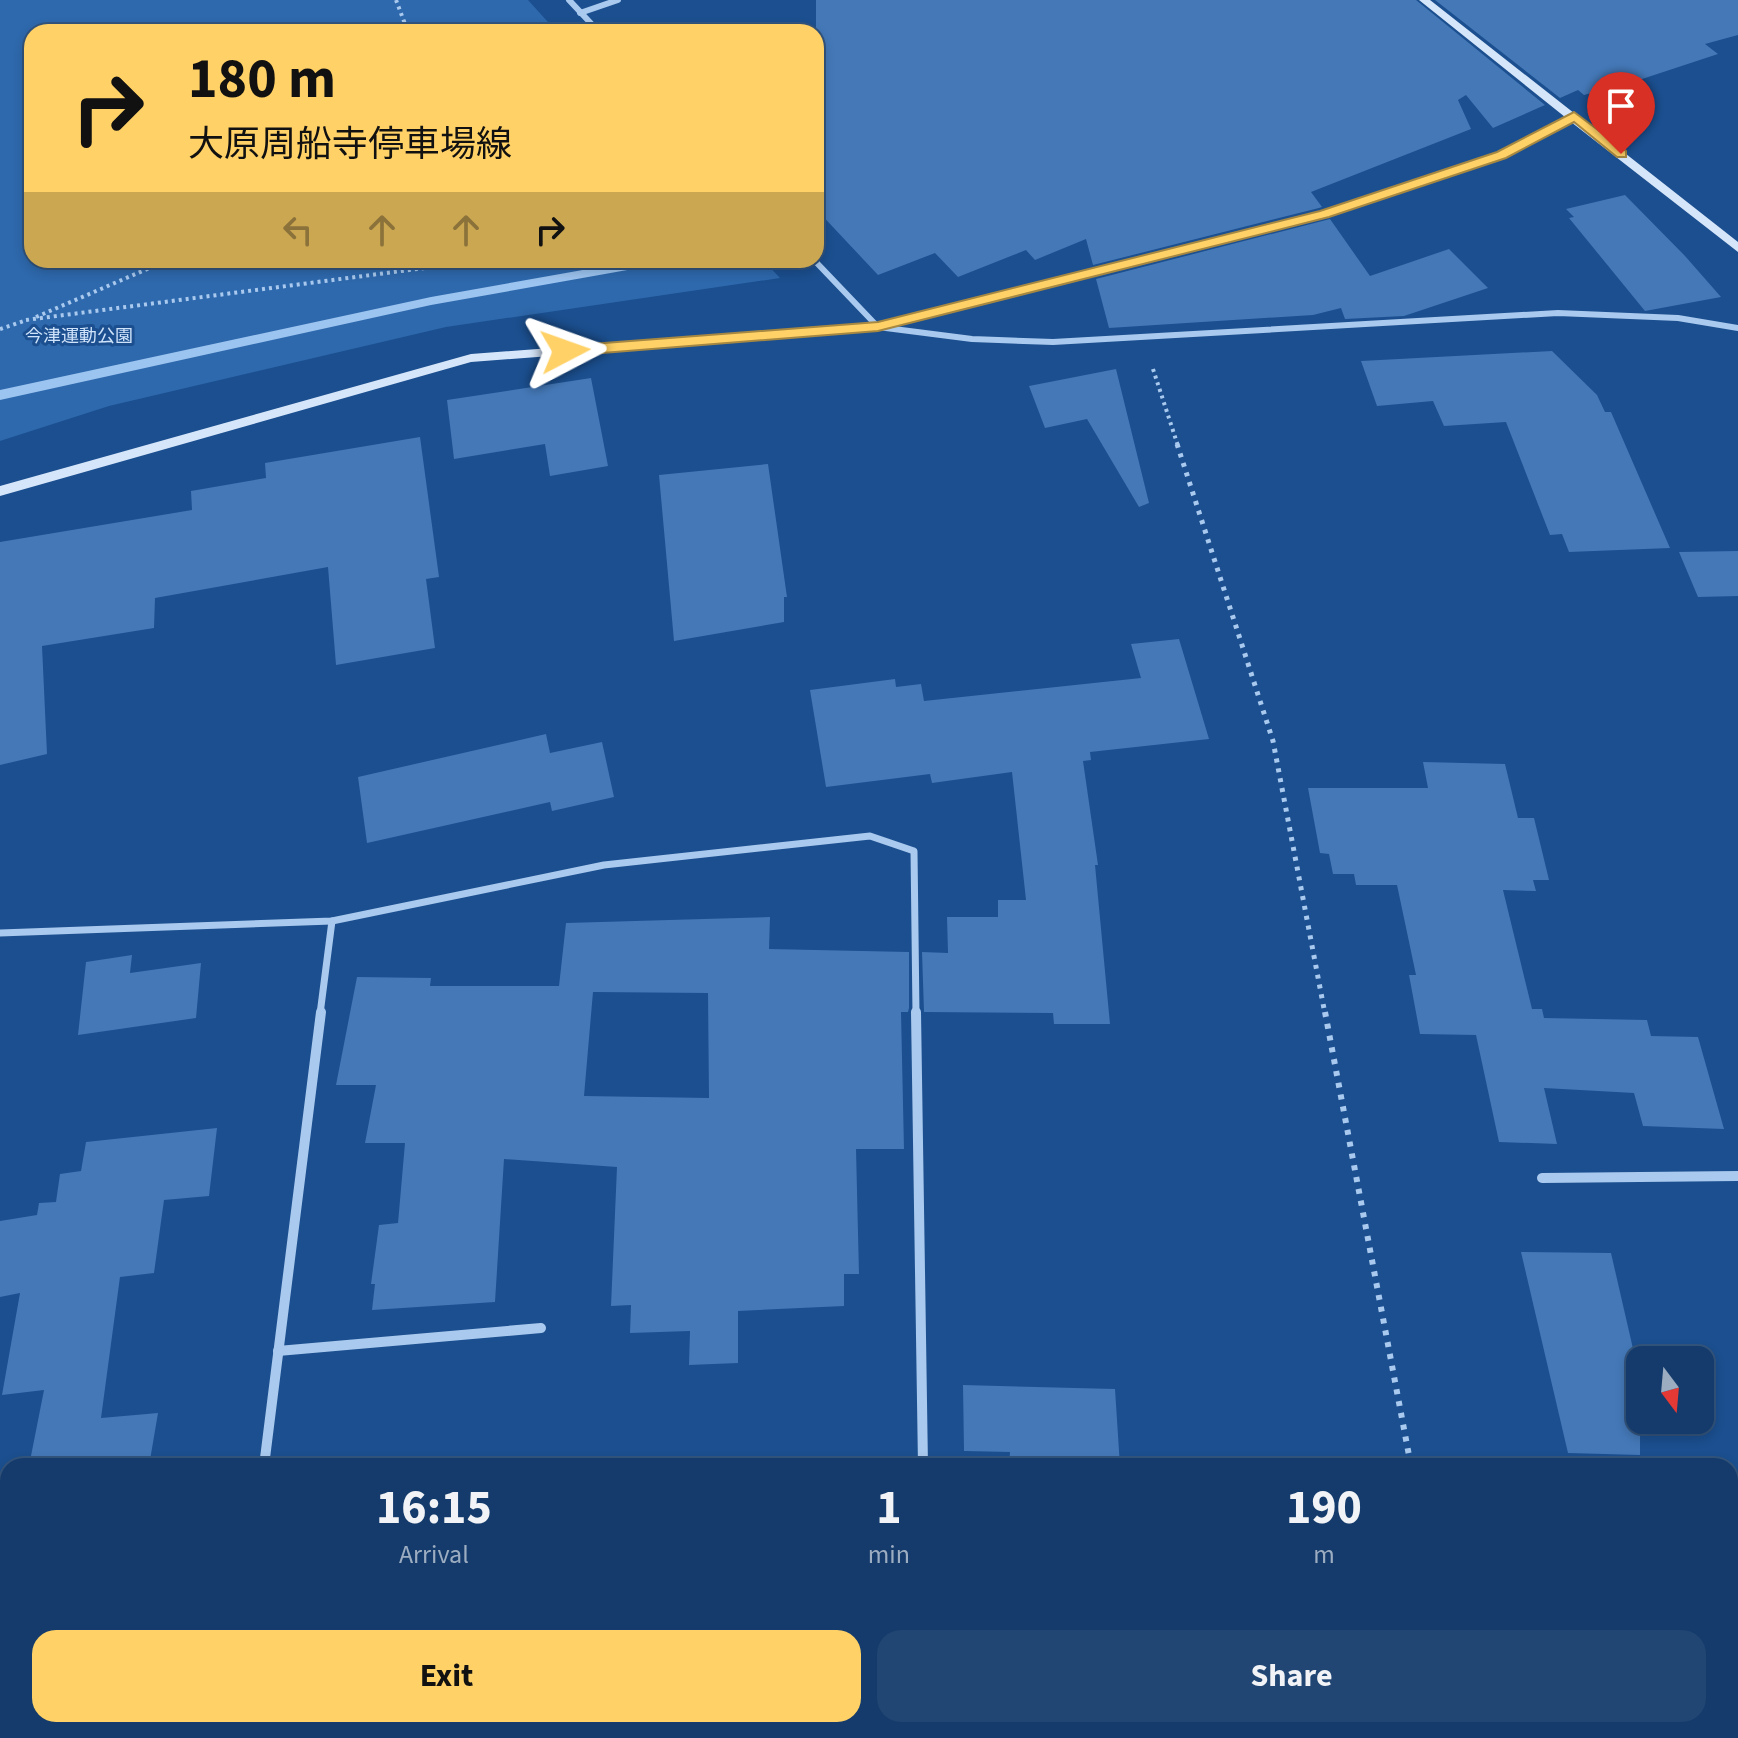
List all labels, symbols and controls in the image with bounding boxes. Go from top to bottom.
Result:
text: 180 m [188,40,336,119]
icon: right [56,56,160,160]
pin [1587,72,1655,154]
icon: arrive [1599,84,1643,128]
text: 大原周船寺停車場線 [188,119,512,170]
icon: left [276,208,320,252]
icon: ahead [360,208,404,252]
icon: ahead [444,208,488,252]
icon: right [528,208,572,252]
position arrow [523,309,607,393]
park label: 今津運動公園 [25,324,133,349]
north arrow [1626,1346,1714,1434]
map controls [1626,1346,1714,1434]
text: 16:15 [376,1474,492,1542]
text: 1 [876,1474,902,1542]
text: 190 [1286,1474,1362,1542]
text: Arrival [399,1536,469,1573]
text: min [868,1536,910,1573]
text: m [1313,1536,1335,1573]
button: Exit [32,1630,861,1722]
button: Share [877,1630,1706,1722]

